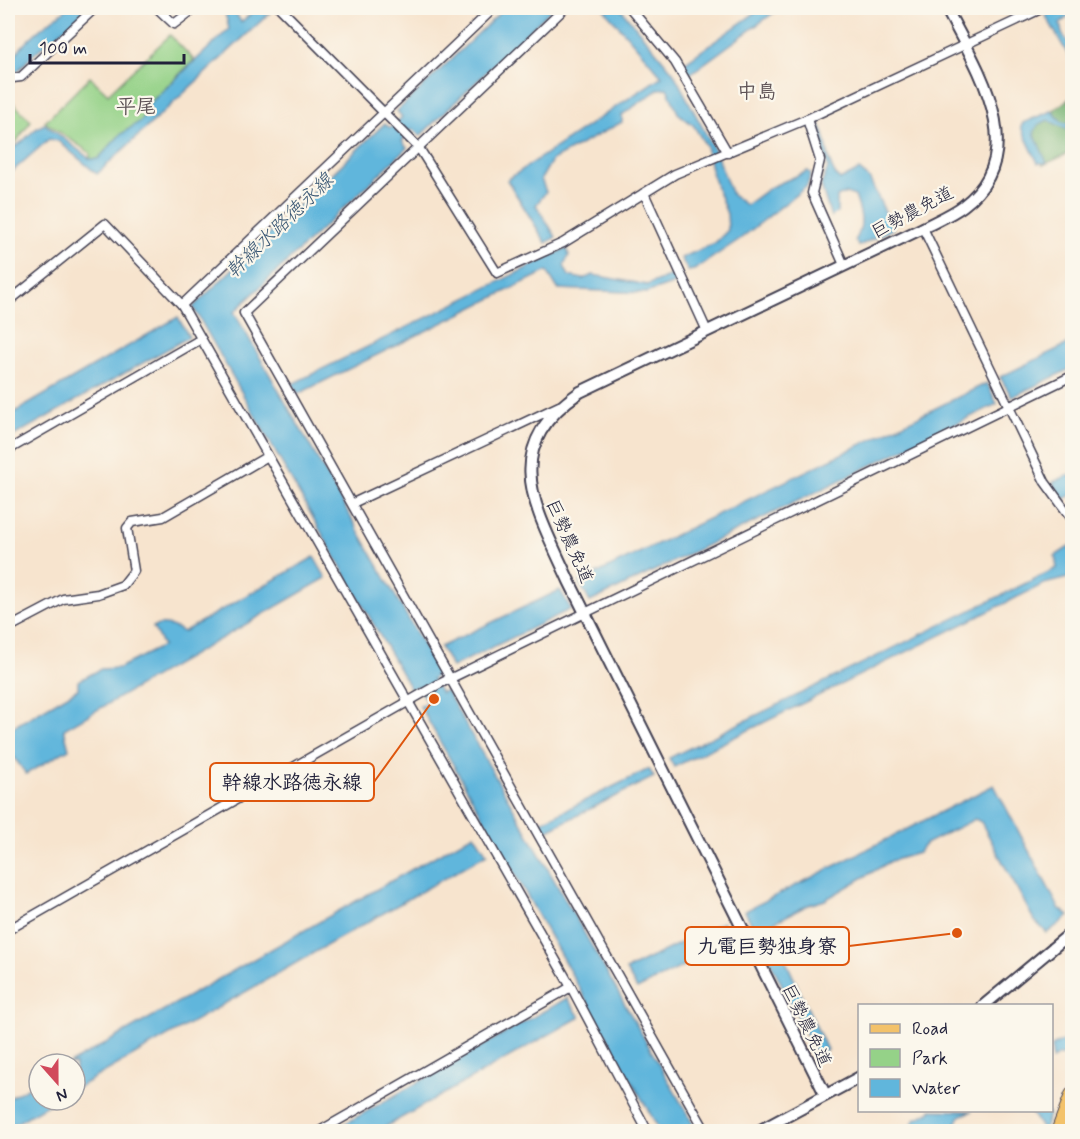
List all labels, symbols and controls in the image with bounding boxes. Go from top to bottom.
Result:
scale bar [30,27,184,65]
text: 100 m [39,37,87,61]
district label: 中島 [737,79,777,106]
district label: 平尾 [116,94,156,121]
water label: 幹線水路徳永線 [220,167,340,284]
street label: 巨勢農免道 [867,181,958,245]
street label: 巨勢農免道 [540,495,598,587]
callout: 幹線水路徳永線 [210,763,374,801]
text: 幹線水路徳永線 [222,770,362,797]
callout: 九電巨勢独身寮 [685,927,849,965]
text: 九電巨勢独身寮 [697,934,837,961]
street label: 巨勢農免道 [776,980,837,1071]
legend [858,1004,1053,1112]
text: Road [912,1017,948,1041]
text: Park [912,1047,948,1071]
north arrow [27,1052,87,1112]
text: Water [912,1077,961,1101]
text: N [53,1083,71,1106]

